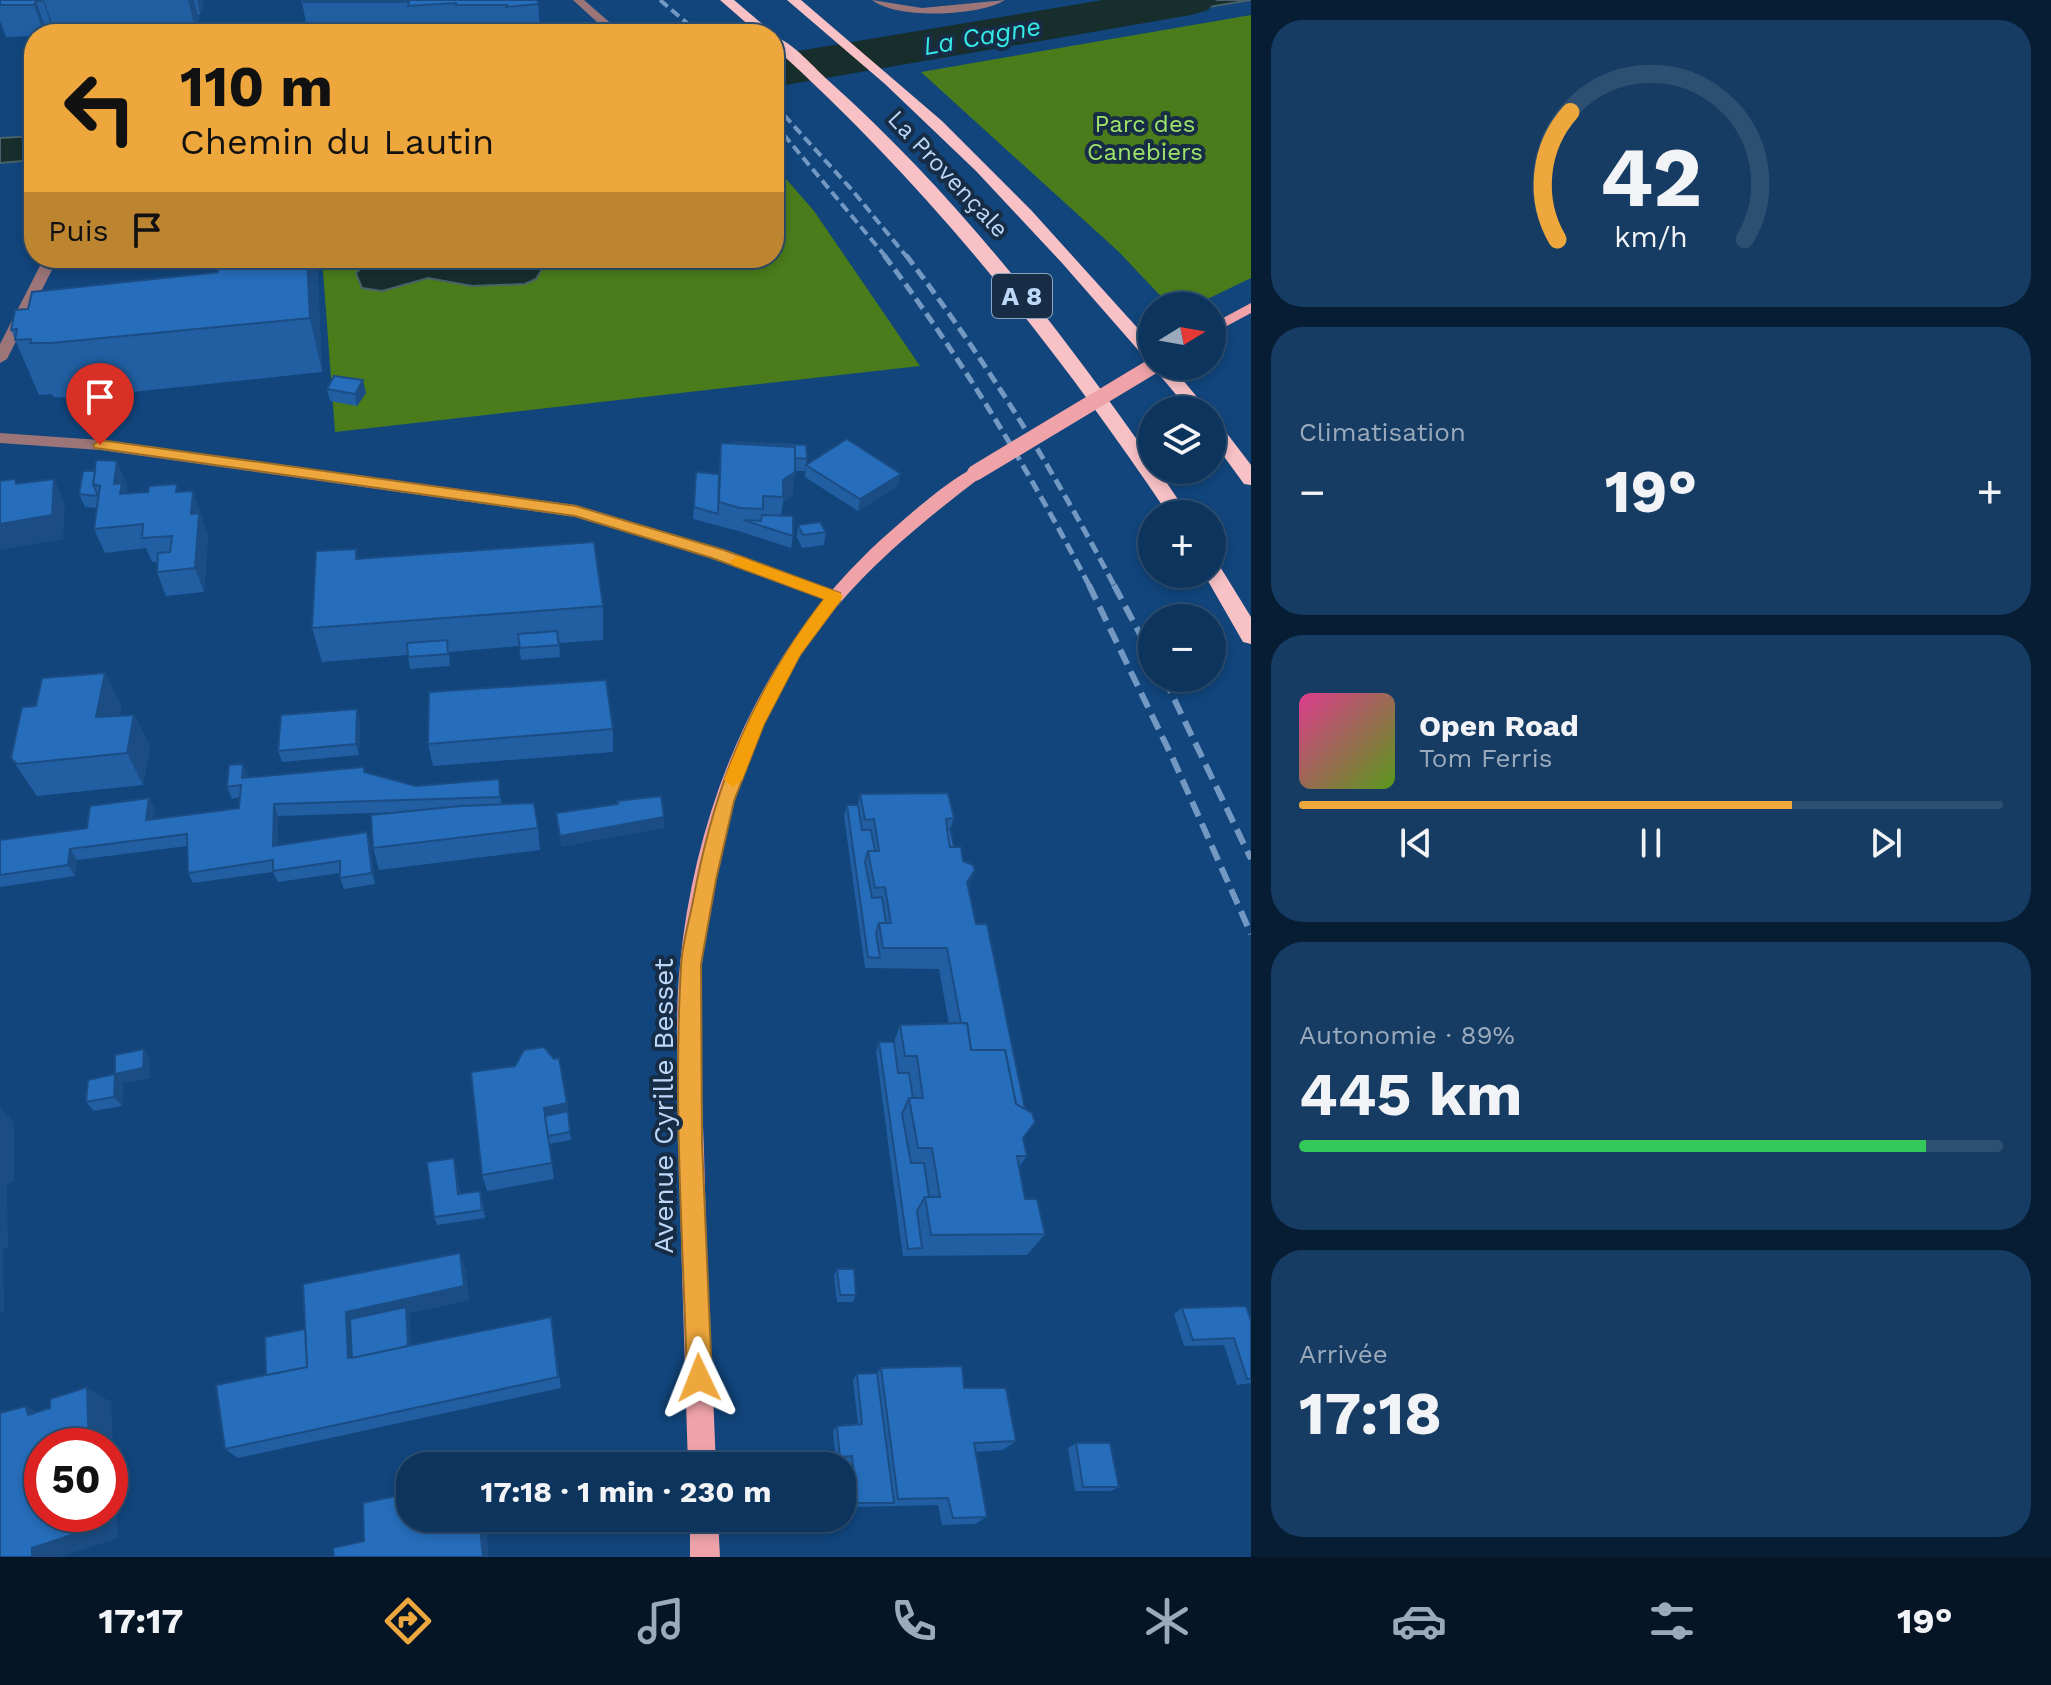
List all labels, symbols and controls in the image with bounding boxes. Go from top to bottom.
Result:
water label: La Cagne [921,11,1043,61]
text: 110 m [180,54,333,120]
icon: left [48,56,152,160]
street label: La Provençale [882,105,1014,243]
park label: Parc des Canebiers [1087,110,1203,166]
text: Chemin du Lautin [180,121,494,163]
text: 42 [1600,128,1702,225]
icon: arrive [125,208,169,252]
text: Puis [48,213,109,248]
text: km/h [1614,220,1688,254]
road number: A 8 [992,274,1052,318]
north arrow [1138,292,1226,380]
map controls [1138,292,1226,692]
pin [66,363,134,445]
icon: arrive [78,375,122,419]
button: layers [1138,396,1226,484]
text: Climatisation [1299,417,1466,447]
text: 19° [1605,456,1697,527]
text: − [1299,466,1326,518]
text: + [1976,466,2003,518]
button: + [1138,500,1226,588]
button: − [1138,604,1226,692]
text: Open Road [1419,708,1579,743]
text: Tom Ferris [1419,743,1552,773]
icon: previous [1394,821,1438,865]
icon: pause [1629,821,1673,865]
icon: next [1864,821,1908,865]
street label: Avenue Cyrille Besset [647,958,680,1254]
text: Autonomie · 89% [1299,1020,1515,1050]
text: 445 km [1299,1059,1522,1130]
position arrow [657,1336,741,1420]
text: Arrivée [1299,1339,1388,1369]
text: 17:18 [1299,1378,1442,1449]
speed limit sign: 50 [24,1428,128,1532]
text: 17:18 · 1 min · 230 m [481,1474,771,1509]
icon: directions [380,1593,436,1649]
icon: music [633,1593,689,1649]
icon: phone [886,1593,942,1649]
icon: climate [1139,1593,1195,1649]
icon: car [1391,1593,1447,1649]
icon: filters [1644,1593,1700,1649]
text: 17:17 [98,1600,183,1642]
text: 19° [1897,1600,1953,1642]

